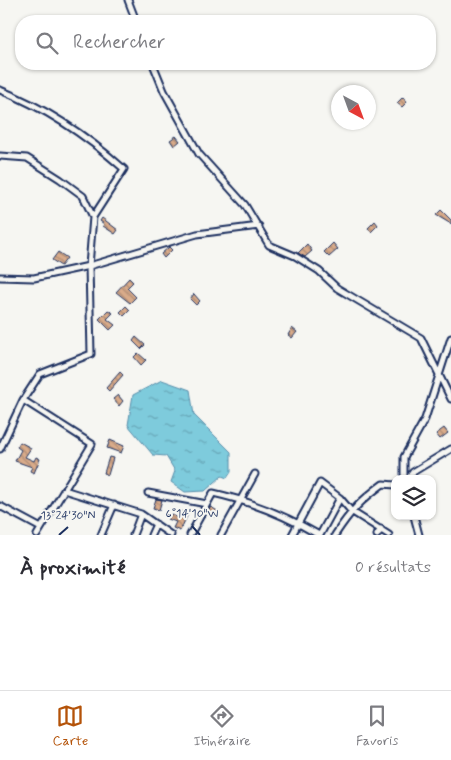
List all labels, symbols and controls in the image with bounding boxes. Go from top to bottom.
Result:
search box [15,15,436,70]
icon: search [33,29,61,57]
text: Rechercher [73,30,165,55]
north arrow [331,85,376,130]
map controls [391,475,436,520]
button: layers [391,475,436,520]
text: 6°14'10"W [166,506,219,522]
text: 13°24'30"N [41,508,95,524]
text: À proximité [20,554,126,582]
text: 0 résultats [355,557,431,578]
tab: Carte [53,702,88,750]
tab: Itinéraire [193,702,251,750]
tab: Favoris [356,702,398,750]

